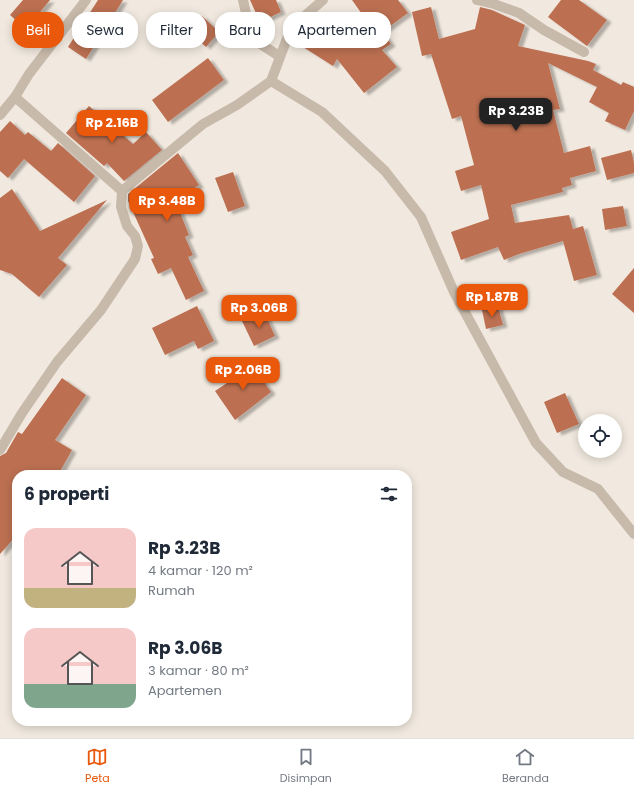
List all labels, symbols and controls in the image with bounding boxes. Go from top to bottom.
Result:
chip: Beli [12,12,64,48]
chip: Sewa [72,12,138,48]
chip: Filter [146,12,207,48]
chip: Baru [215,12,275,48]
chip: Apartemen [283,12,391,48]
pin: Rp 3.23B [475,98,557,132]
text: Rp 3.23B [488,101,544,120]
pin: Rp 2.16B [71,110,153,144]
text: Rp 2.16B [86,113,138,132]
pin: Rp 3.48B [126,188,208,222]
text: Rp 3.48B [138,191,196,210]
pin: Rp 1.87B [451,284,533,318]
text: Rp 1.87B [466,287,518,306]
pin: Rp 3.06B [218,295,300,329]
text: Rp 3.06B [231,298,287,317]
pin: Rp 2.06B [202,357,284,391]
text: Rp 2.06B [215,360,271,379]
map controls [578,414,622,458]
button: locate [578,414,622,458]
text: 6 properti [24,482,109,506]
icon: filters [378,483,400,505]
text: Rp 3.23B [148,536,221,560]
icon: home [56,544,104,592]
text: 4 kamar · 120 m² [148,561,253,580]
text: Rumah [148,581,195,600]
text: Rp 3.06B [148,636,222,660]
icon: home [56,644,104,692]
text: 3 kamar · 80 m² [148,661,249,680]
text: Apartemen [148,681,222,700]
tab: Peta [85,746,110,787]
tab: Disimpan [280,746,332,787]
tab: Beranda [502,746,549,787]

